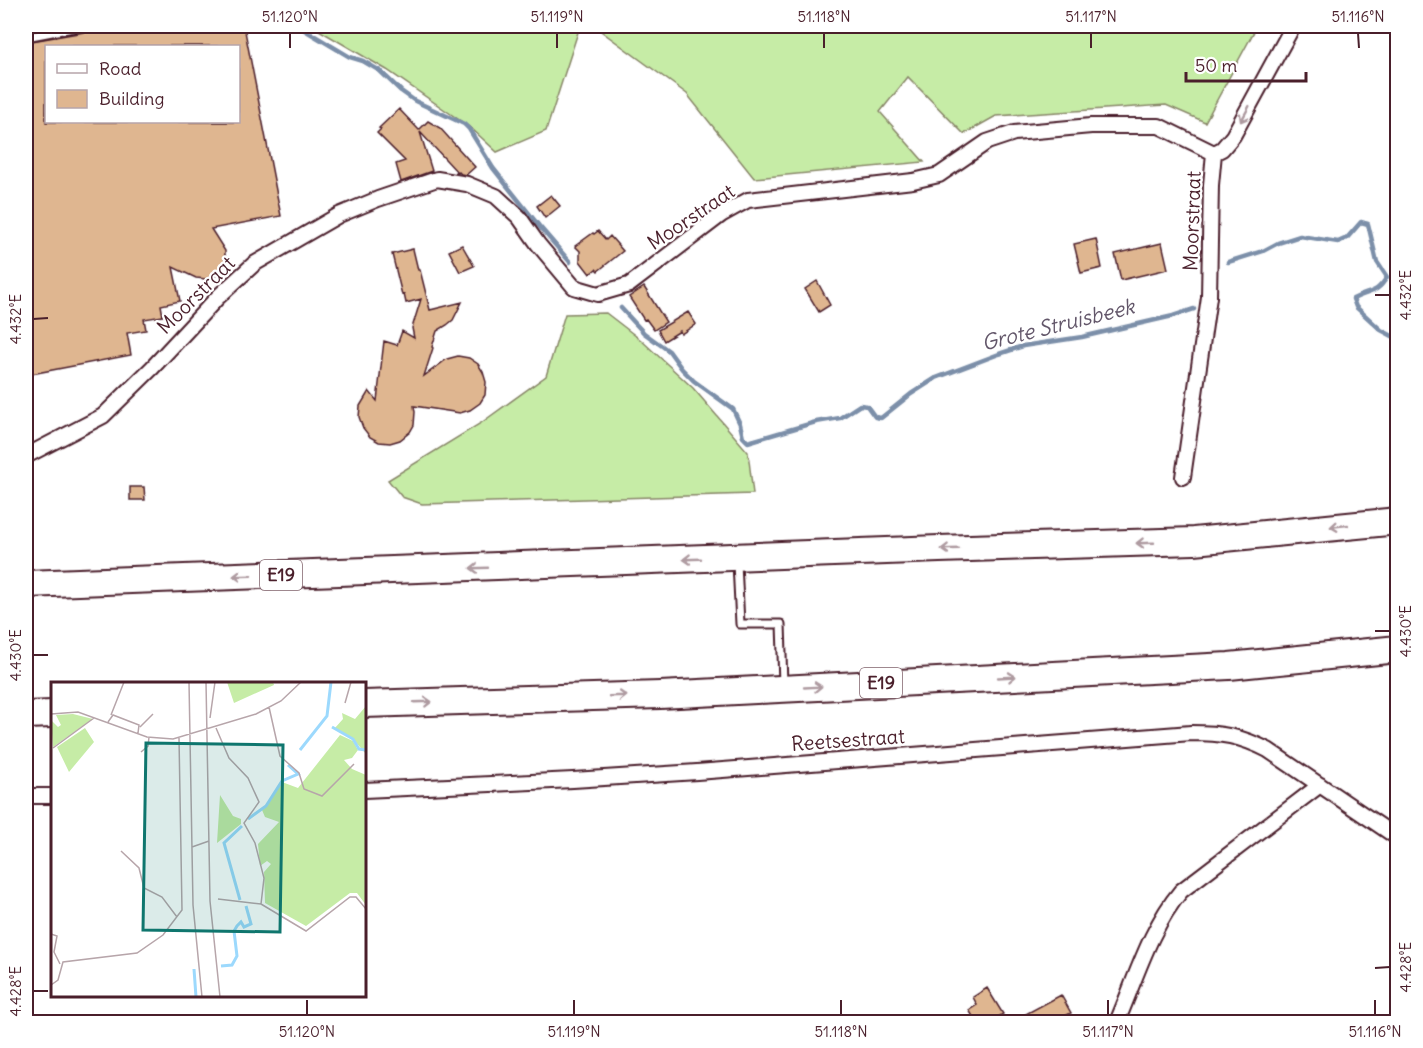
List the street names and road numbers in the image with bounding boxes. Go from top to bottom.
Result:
street label: Moorstraat [1177,170,1206,271]
street label: Moorstraat [642,178,739,255]
street label: Moorstraat [151,250,240,339]
road number: E19 [260,560,302,590]
road number: E19 [860,668,902,698]
street label: Reetsestraat [790,723,906,756]

